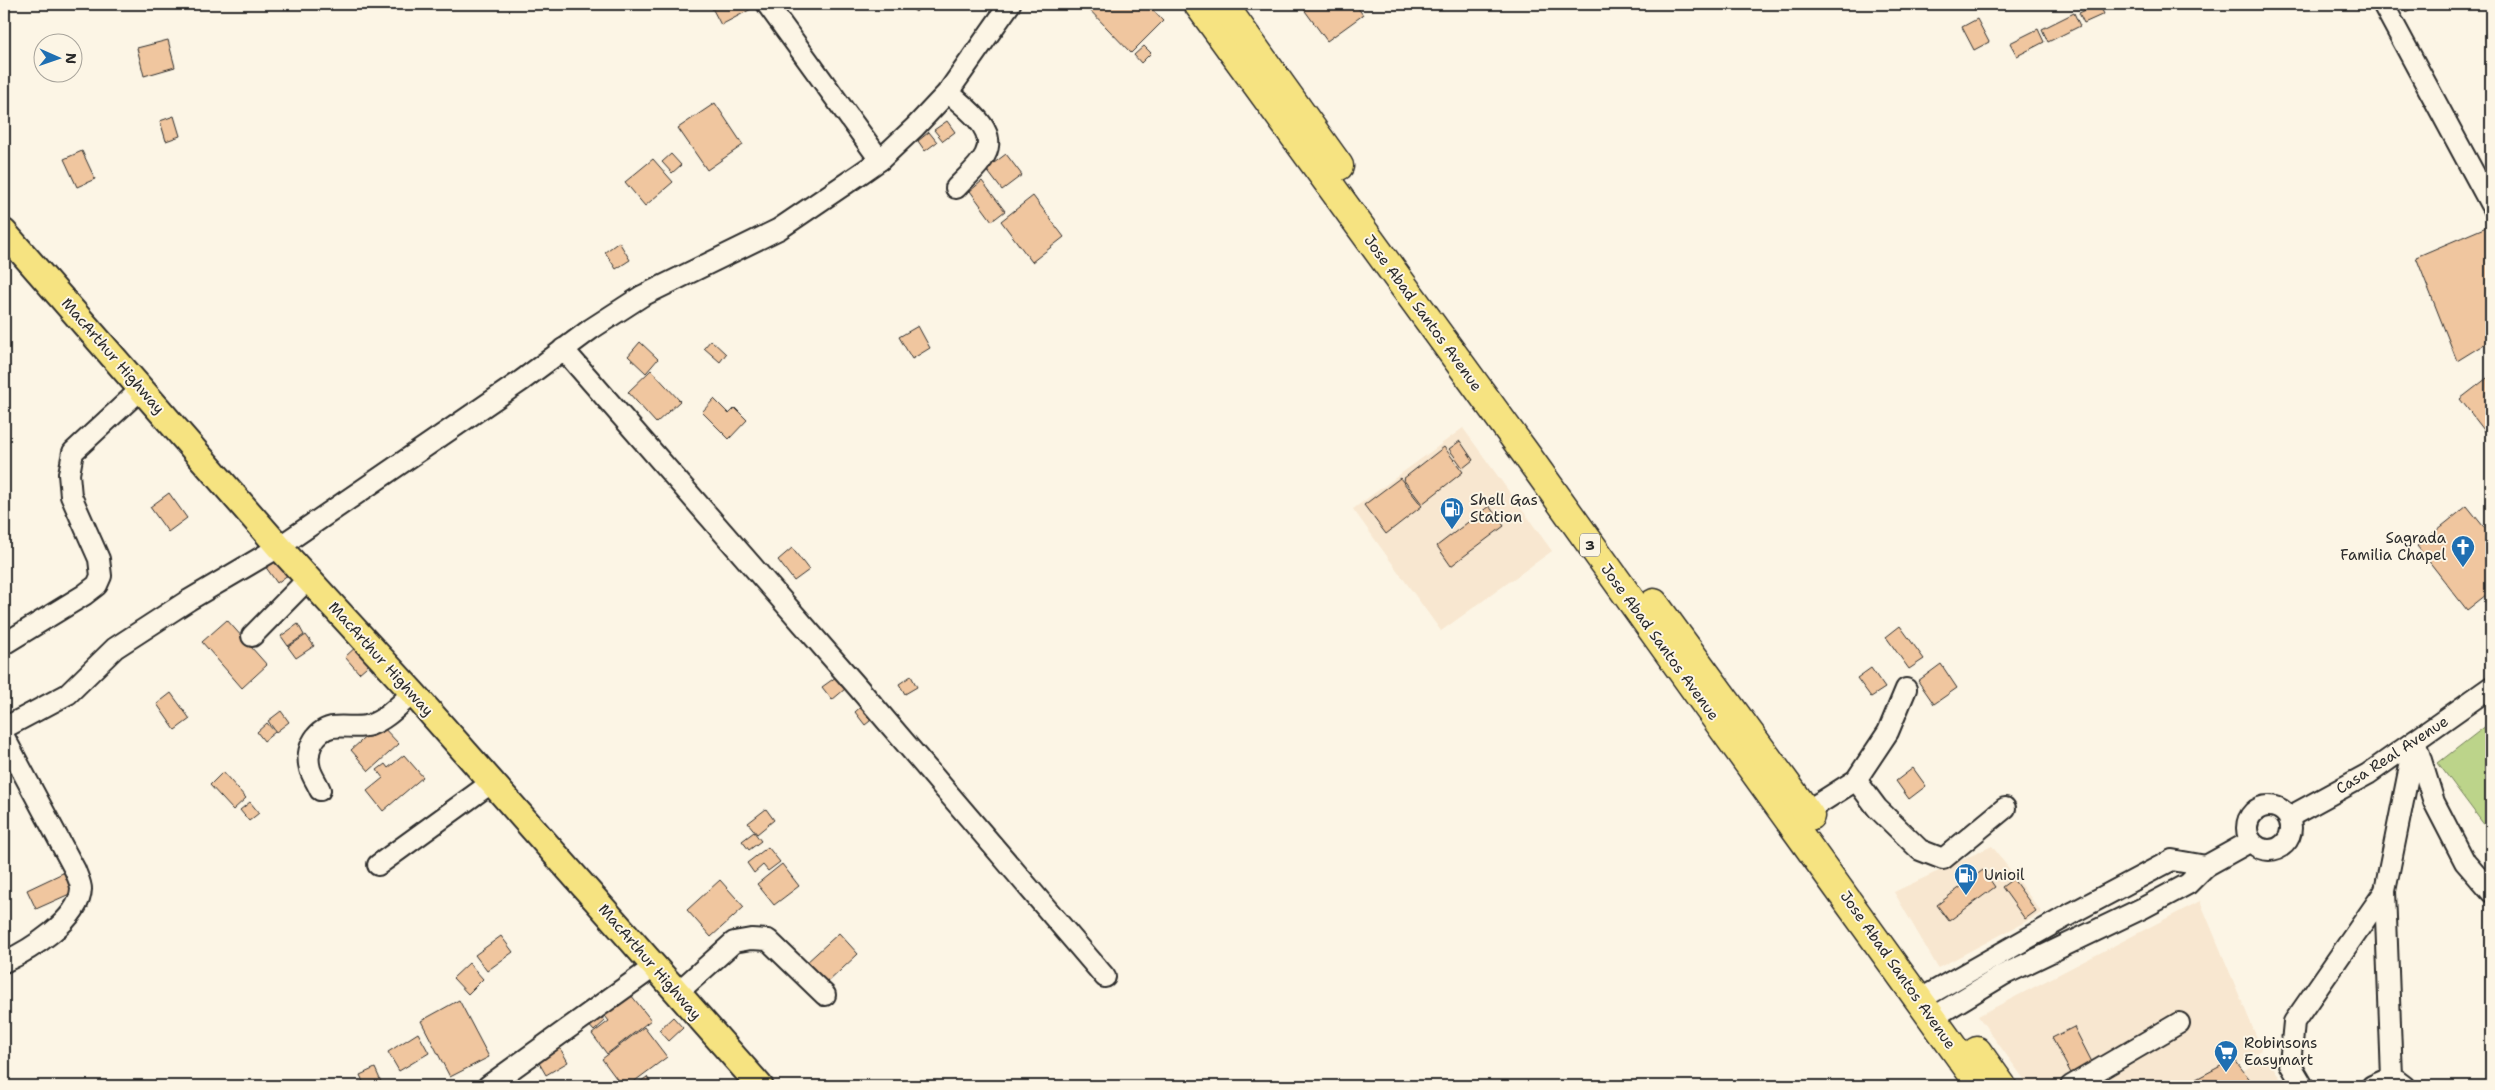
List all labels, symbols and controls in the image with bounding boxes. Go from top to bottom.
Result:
north arrow [32,32,82,82]
text: N [62,53,80,64]
street label: Jose Abad Santos Avenue [1359,231,1487,395]
street label: MacArthur Highway [57,294,169,418]
place label: Shell Gas Station [1470,490,1538,527]
fuel station icon: Shell Gas Station [1439,496,1465,530]
place label: Sagrada Familia Chapel [2340,528,2447,565]
road number: 3 [1580,534,1600,556]
church icon: Sagrada Familia Chapel [2450,534,2476,568]
street label: Jose Abad Santos Avenue [1596,560,1724,724]
street label: MacArthur Highway [324,597,438,721]
street label: Casa Real Avenue [2332,711,2452,799]
fuel station icon: Unioil [1953,862,1979,896]
place label: Unioil [1984,865,2025,885]
street label: Jose Abad Santos Avenue [1836,887,1960,1053]
street label: MacArthur Highway [594,900,706,1024]
place label: Robinsons Easymart [2244,1033,2318,1070]
supermarket icon: Robinsons Easymart [2213,1039,2239,1073]

